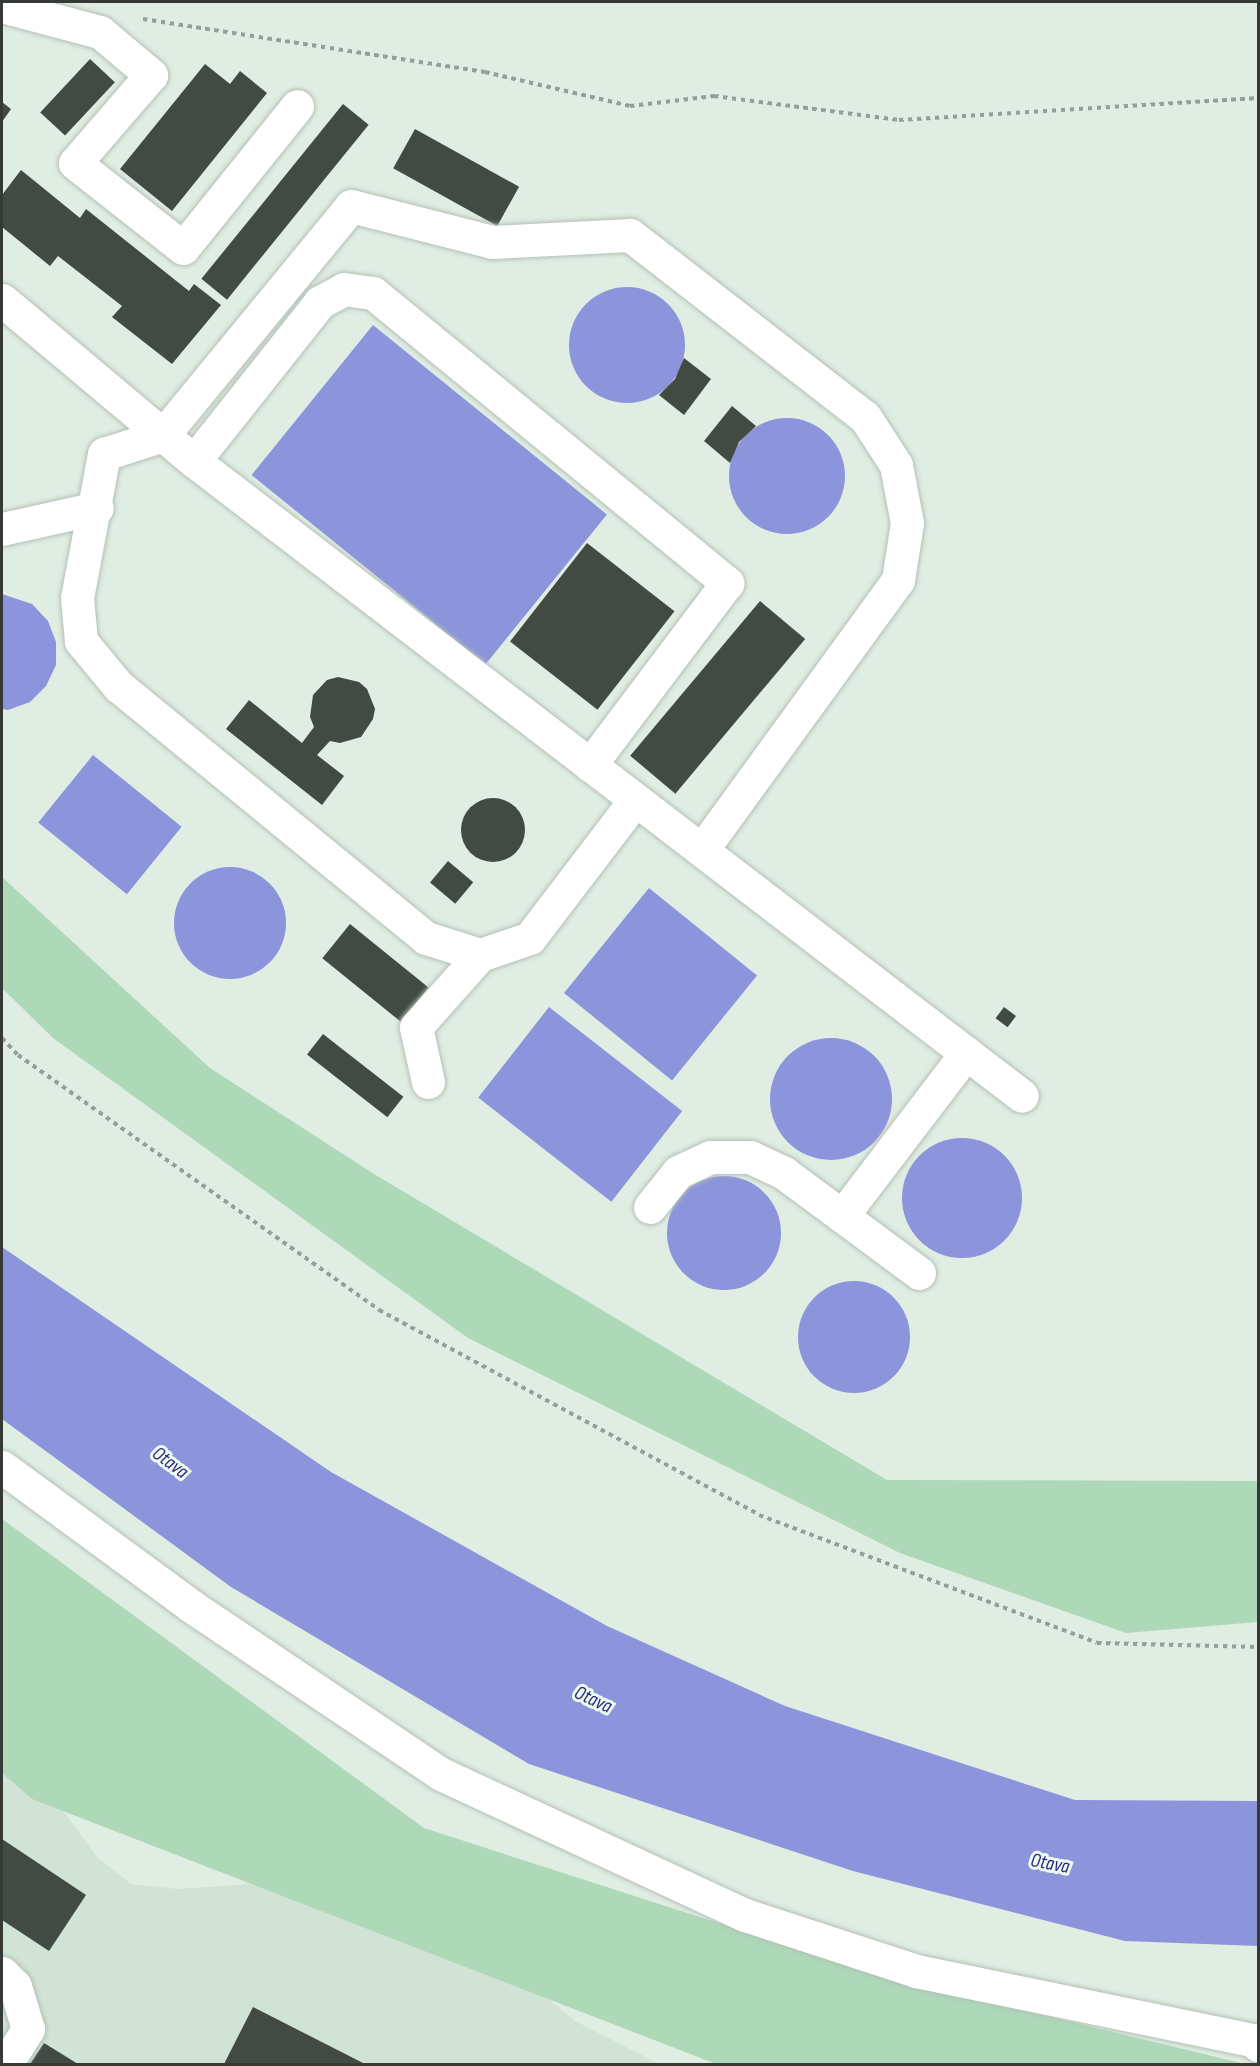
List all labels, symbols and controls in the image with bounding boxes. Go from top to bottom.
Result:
water label: Otava [147,1442,193,1484]
water label: Otava [570,1681,616,1719]
water label: Otava [1029,1848,1071,1880]

